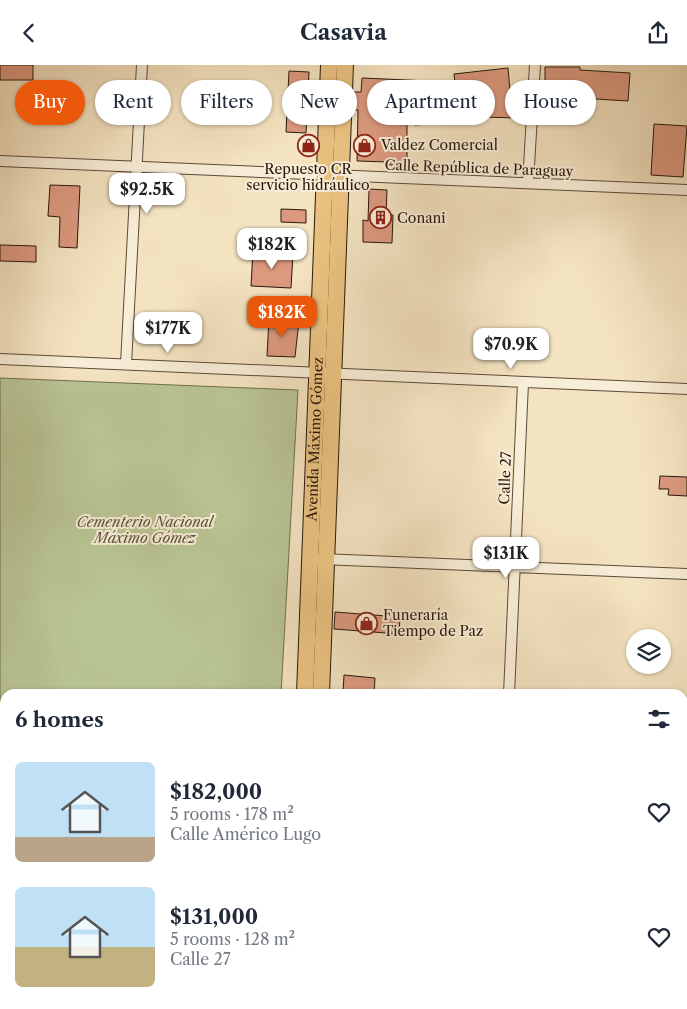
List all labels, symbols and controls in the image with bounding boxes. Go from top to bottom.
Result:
icon: back [15,19,43,47]
text: Casavia [300,19,387,46]
icon: share [644,19,672,47]
chip: Buy [15,80,85,125]
chip: Rent [95,80,171,125]
chip: Filters [181,80,272,125]
chip: New [282,80,357,125]
chip: Apartment [367,80,495,125]
chip: House [505,80,596,125]
shop icon: Valdez Comercial [353,133,377,157]
shop icon: Repuesto CR servicio hidráulico [296,134,320,158]
place label: Valdez Comercial [380,136,498,154]
street label: Calle República de Paraguay [384,156,574,180]
place label: Repuesto CR servicio hidráulico [246,160,370,194]
pin: $92.5K [106,173,188,215]
text: $92.5K [120,179,174,199]
building icon: Conani [369,206,393,230]
place label: Conani [397,209,446,227]
pin: $182K [237,227,307,270]
text: $182K [248,234,296,254]
pin: $182K [247,295,317,338]
text: $182K [258,302,306,322]
pin: $177K [133,311,203,354]
text: $177K [145,318,191,338]
pin: $70.9K [470,327,552,370]
text: $70.9K [484,334,538,354]
street label: Avenida Máximo Gómez [303,357,327,523]
street label: Calle 27 [495,451,515,505]
park label: Cementerio Nacional Máximo Gómez [77,513,215,547]
pin: $131K [471,537,541,579]
text: $131K [483,543,529,563]
place label: Funeraría Tiempo de Paz [383,606,483,640]
shop icon: Funeraría Tiempo de Paz [355,611,379,635]
map controls [626,629,671,674]
button: layers [626,629,671,674]
icon: filters [645,705,673,733]
text: 6 homes [15,707,104,732]
text: $182,000 [170,779,262,804]
icon: home [55,782,115,842]
icon: heart [645,798,673,826]
text: 5 rooms · 178 m² [170,804,294,824]
text: Calle Américo Lugo [170,824,321,844]
text: $131,000 [170,904,258,929]
icon: home [55,907,115,967]
icon: heart [645,923,673,951]
text: 5 rooms · 128 m² [170,929,295,949]
text: Calle 27 [170,949,231,969]

